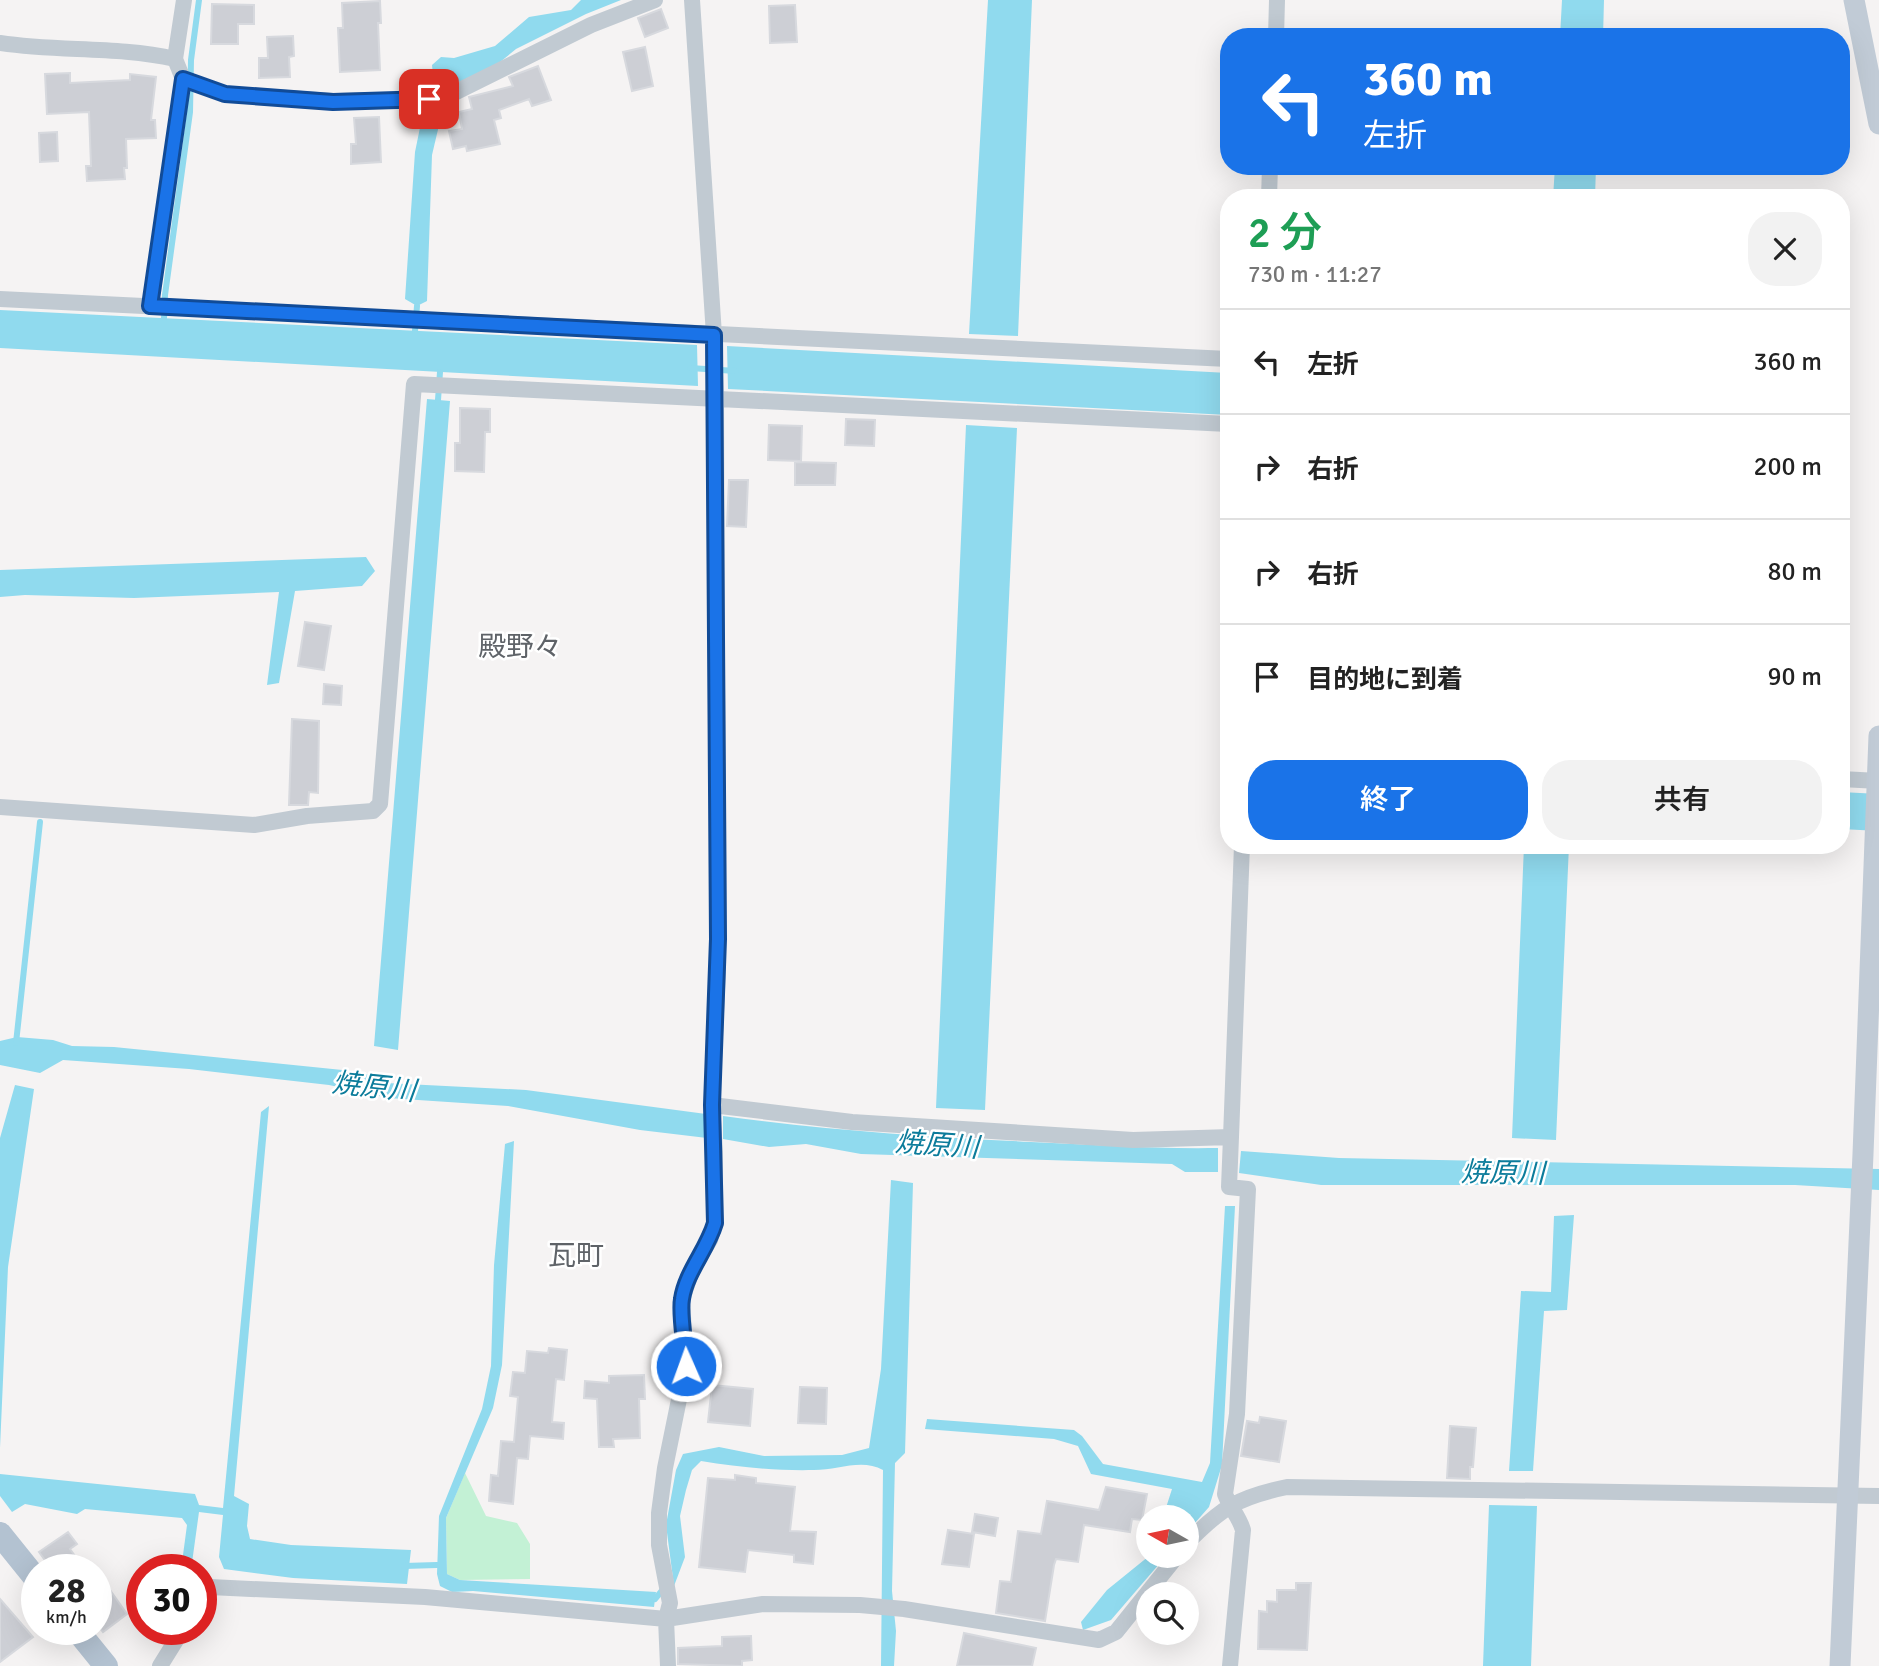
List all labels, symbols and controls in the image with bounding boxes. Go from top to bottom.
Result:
text: 360 m [1363,49,1493,109]
icon: left [1248,56,1339,147]
pin [399,69,459,129]
icon: arrive [410,80,448,118]
text: 左折 [1363,116,1427,155]
text: 2 分 [1248,208,1322,259]
button: close [1748,212,1822,286]
text: 730 m · 11:27 [1248,260,1382,289]
icon: left [1248,343,1286,381]
text: 360 m [1753,346,1822,378]
text: 左折 [1307,349,1359,381]
icon: right [1248,448,1286,486]
text: 200 m [1753,451,1822,483]
text: 右折 [1307,454,1359,486]
icon: right [1248,553,1286,591]
text: 80 m [1767,556,1822,588]
text: 右折 [1307,559,1359,591]
district label: 殿野々 [478,630,562,664]
icon: arrive [1248,658,1286,696]
text: 90 m [1767,661,1822,693]
text: 目的地に到着 [1307,664,1463,696]
button: 終了 [1248,760,1528,840]
button: 共有 [1542,760,1822,840]
water label: 焼原川 [330,1066,420,1109]
water label: 焼原川 [894,1125,983,1165]
water label: 焼原川 [1461,1155,1548,1191]
district label: 瓦町 [548,1239,604,1273]
position arrow [649,1329,723,1403]
north arrow [1136,1505,1199,1568]
map controls [1136,1505,1199,1645]
speed limit sign: 30 [126,1554,217,1645]
text: 28 [48,1569,85,1612]
button: search [1136,1582,1199,1645]
text: km/h [46,1606,87,1628]

